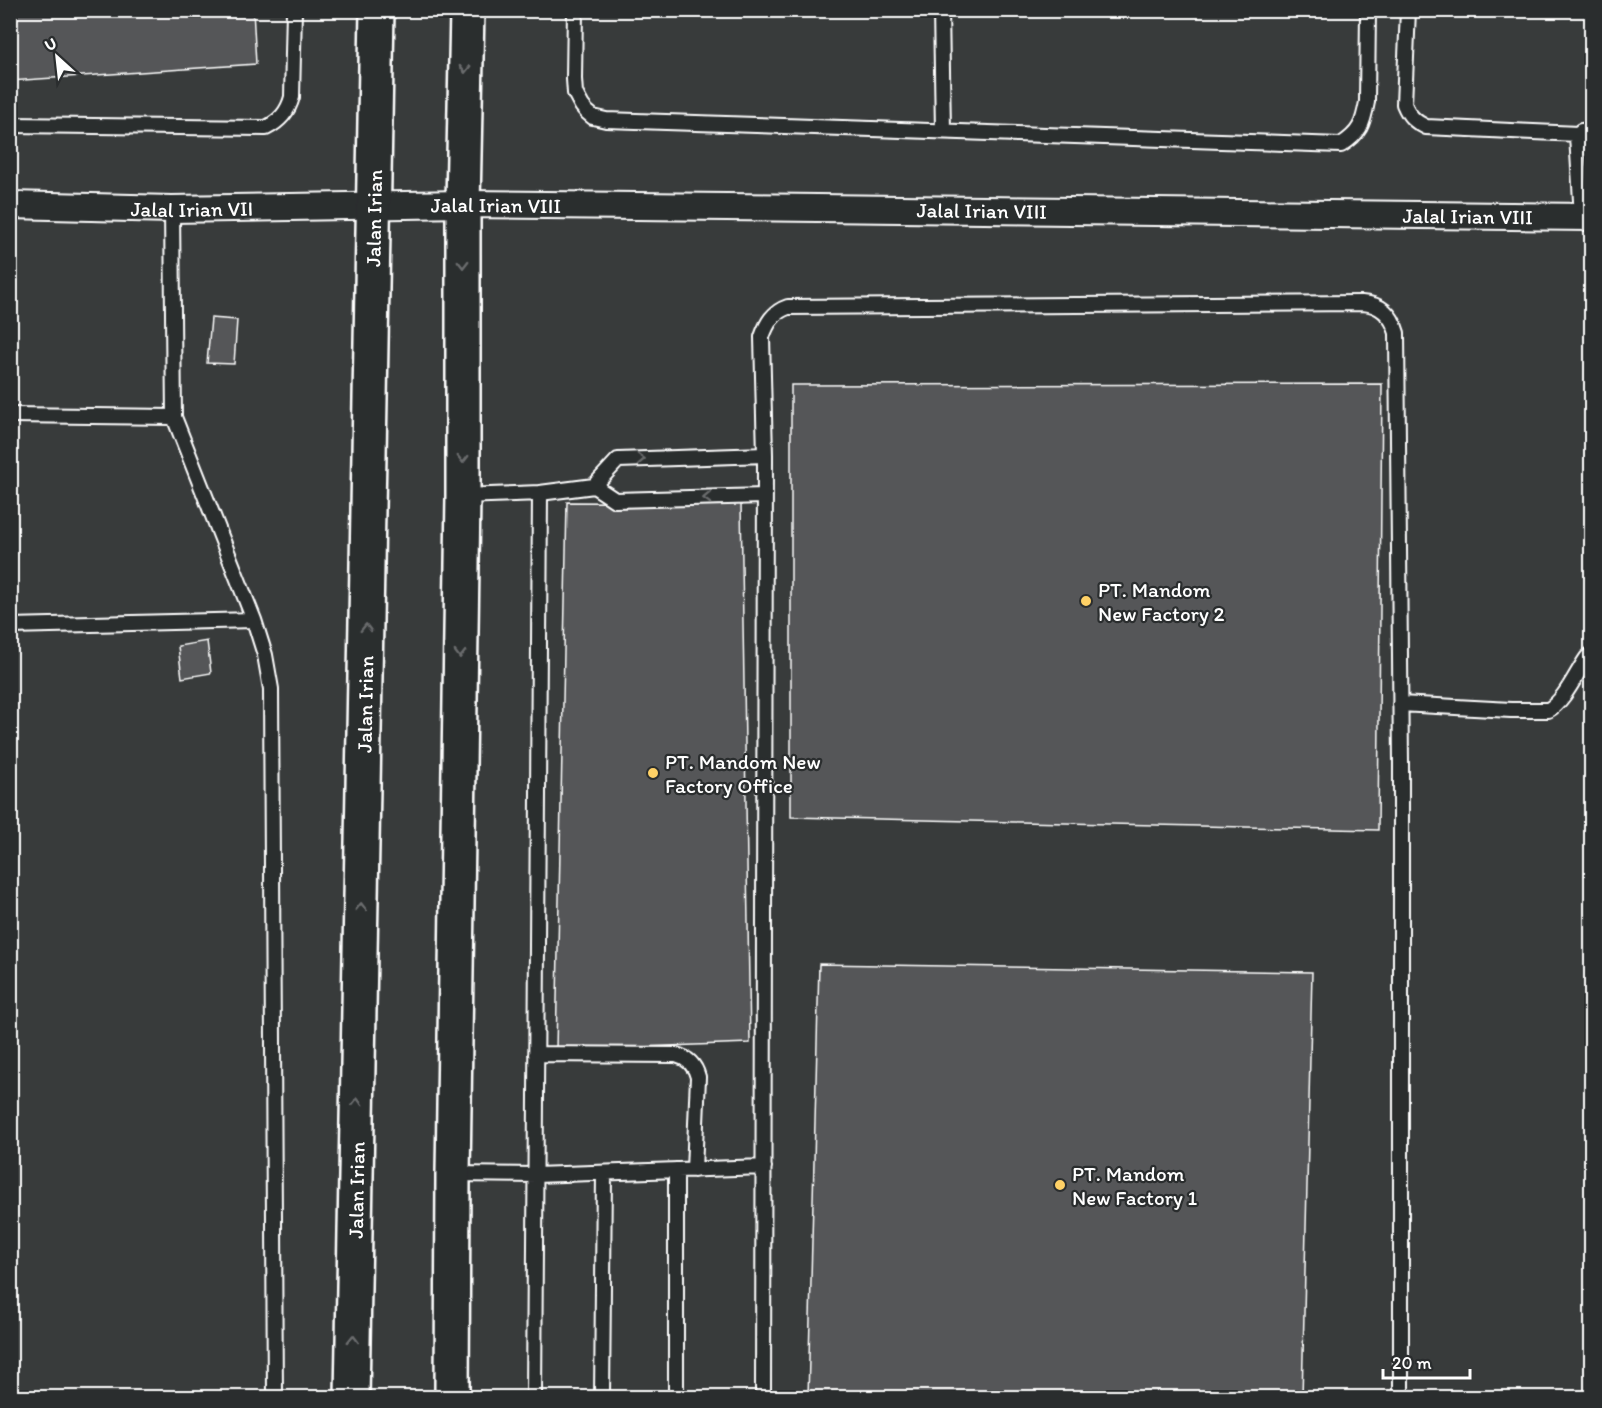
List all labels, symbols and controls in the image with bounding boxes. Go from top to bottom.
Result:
north arrow [27,27,87,87]
text: U [41,33,59,55]
one-way arrow [459,64,472,73]
street label: Jalan Irian [360,169,387,267]
street label: Jalal Irian VIII [431,191,561,218]
street label: Jalal Irian VII [130,195,253,222]
street label: Jalal Irian VIII [917,197,1047,223]
street label: Jalal Irian VIII [1403,202,1533,229]
one-way arrow [457,259,469,268]
one-way arrow [637,453,646,466]
one-way arrow [457,454,469,463]
one-way arrow [702,491,711,504]
place label: PT. Mandom New Factory 2 [1098,577,1225,626]
marker: PT. Mandom New Factory 2 [1079,594,1093,608]
one-way arrow [360,624,372,633]
one-way arrow [454,649,467,658]
street label: Jalan Irian [351,655,378,753]
place label: PT. Mandom New Factory Office [665,749,821,798]
marker: PT. Mandom New Factory Office [646,766,660,780]
one-way arrow [354,903,367,912]
one-way arrow [351,1098,363,1107]
street label: Jalan Irian [342,1141,369,1239]
place label: PT. Mandom New Factory 1 [1072,1161,1197,1210]
marker: PT. Mandom New Factory 1 [1053,1178,1067,1192]
one-way arrow [346,1335,359,1344]
scale bar [1383,1342,1470,1380]
text: 20 m [1392,1352,1432,1374]

